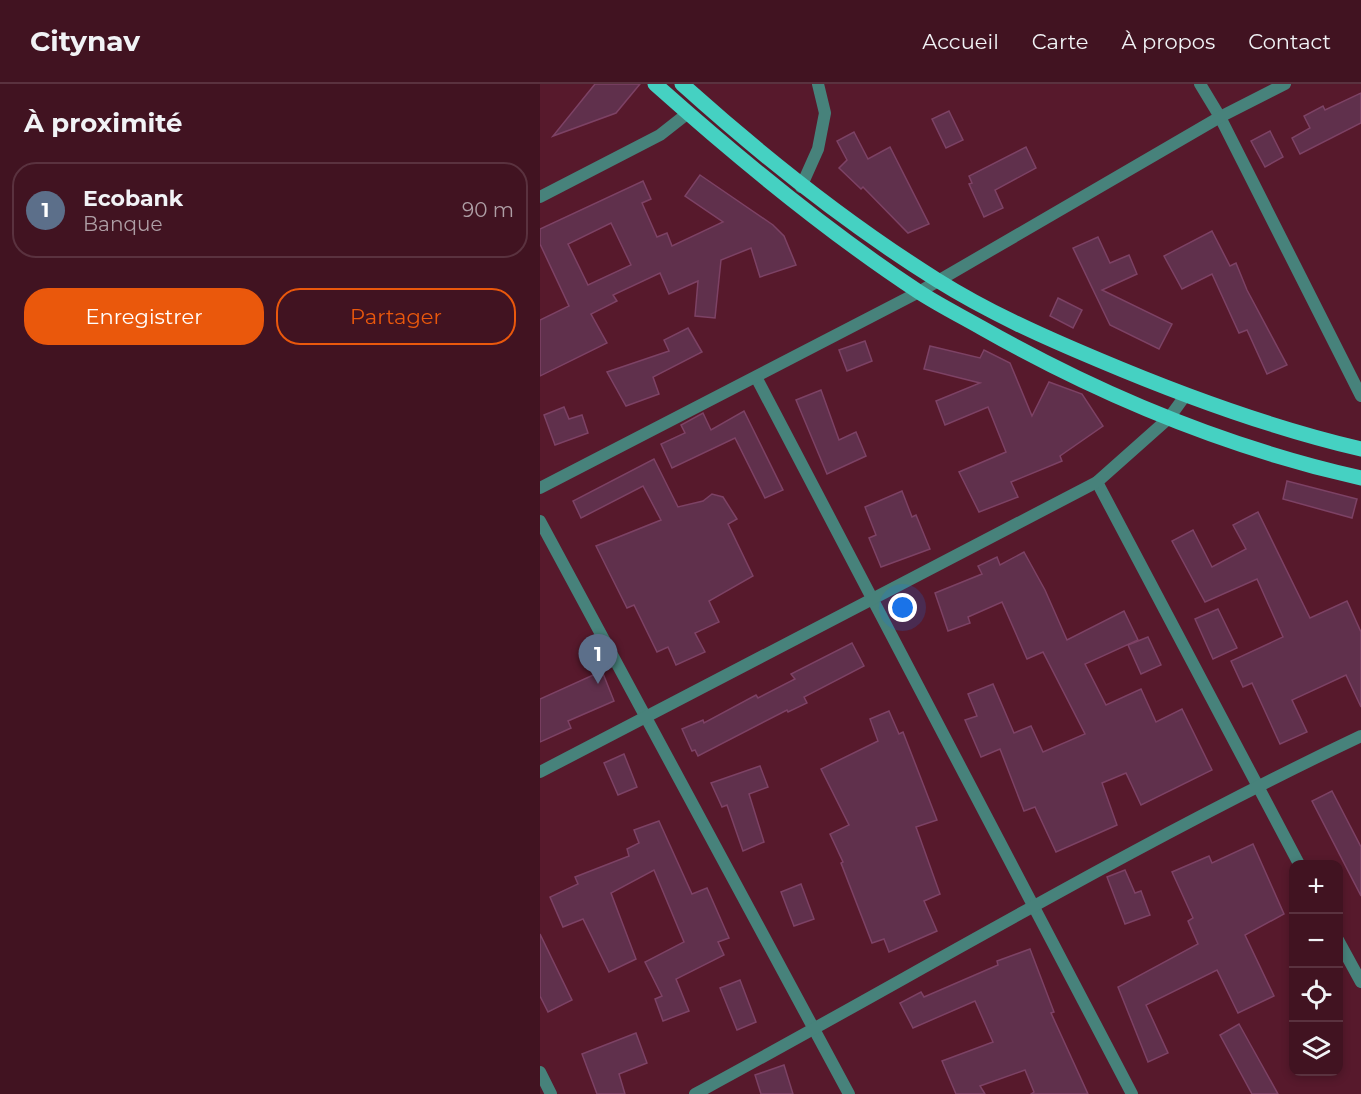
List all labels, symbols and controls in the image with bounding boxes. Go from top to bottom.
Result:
text: Citynav [30,24,140,58]
text: Accueil [922,29,999,54]
text: Carte [1032,29,1088,54]
text: À propos [1121,29,1215,54]
text: Contact [1248,29,1331,54]
text: À proximité [24,107,183,139]
text: Ecobank [83,185,183,212]
text: 1 [42,198,49,222]
text: 90 m [462,198,514,222]
text: Banque [83,212,162,236]
button: Enregistrer [24,288,264,345]
button: Partager [276,288,516,345]
your location [888,593,917,622]
pin: 1 [578,634,618,684]
map controls [1289,860,1343,1076]
button: + [1289,860,1343,914]
button: − [1289,914,1343,968]
button: locate [1289,968,1343,1022]
button: layers [1289,1022,1343,1076]

